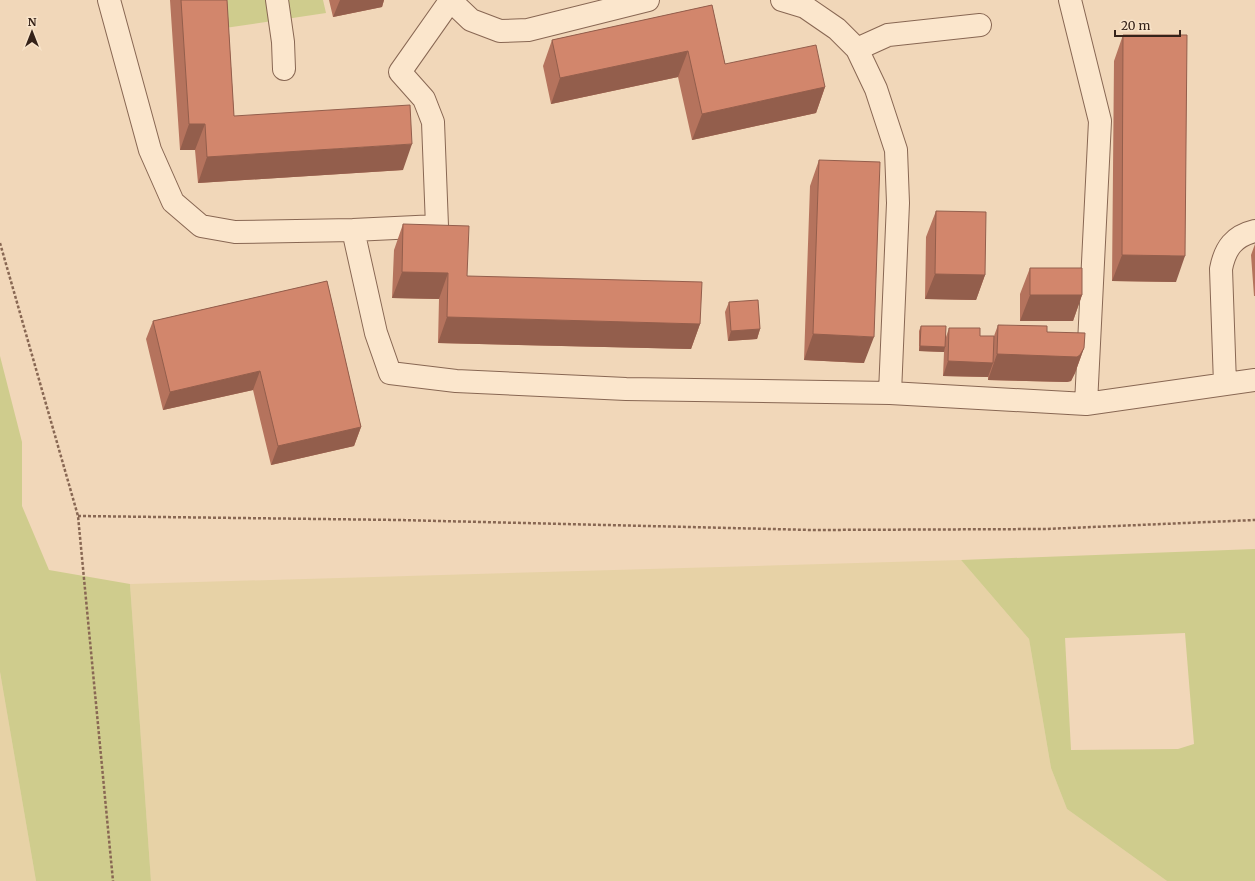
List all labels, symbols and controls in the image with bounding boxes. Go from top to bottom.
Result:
north arrow [12,12,52,52]
scale bar [1115,12,1180,38]
text: N [28,15,37,29]
text: 20 m [1121,18,1150,33]

